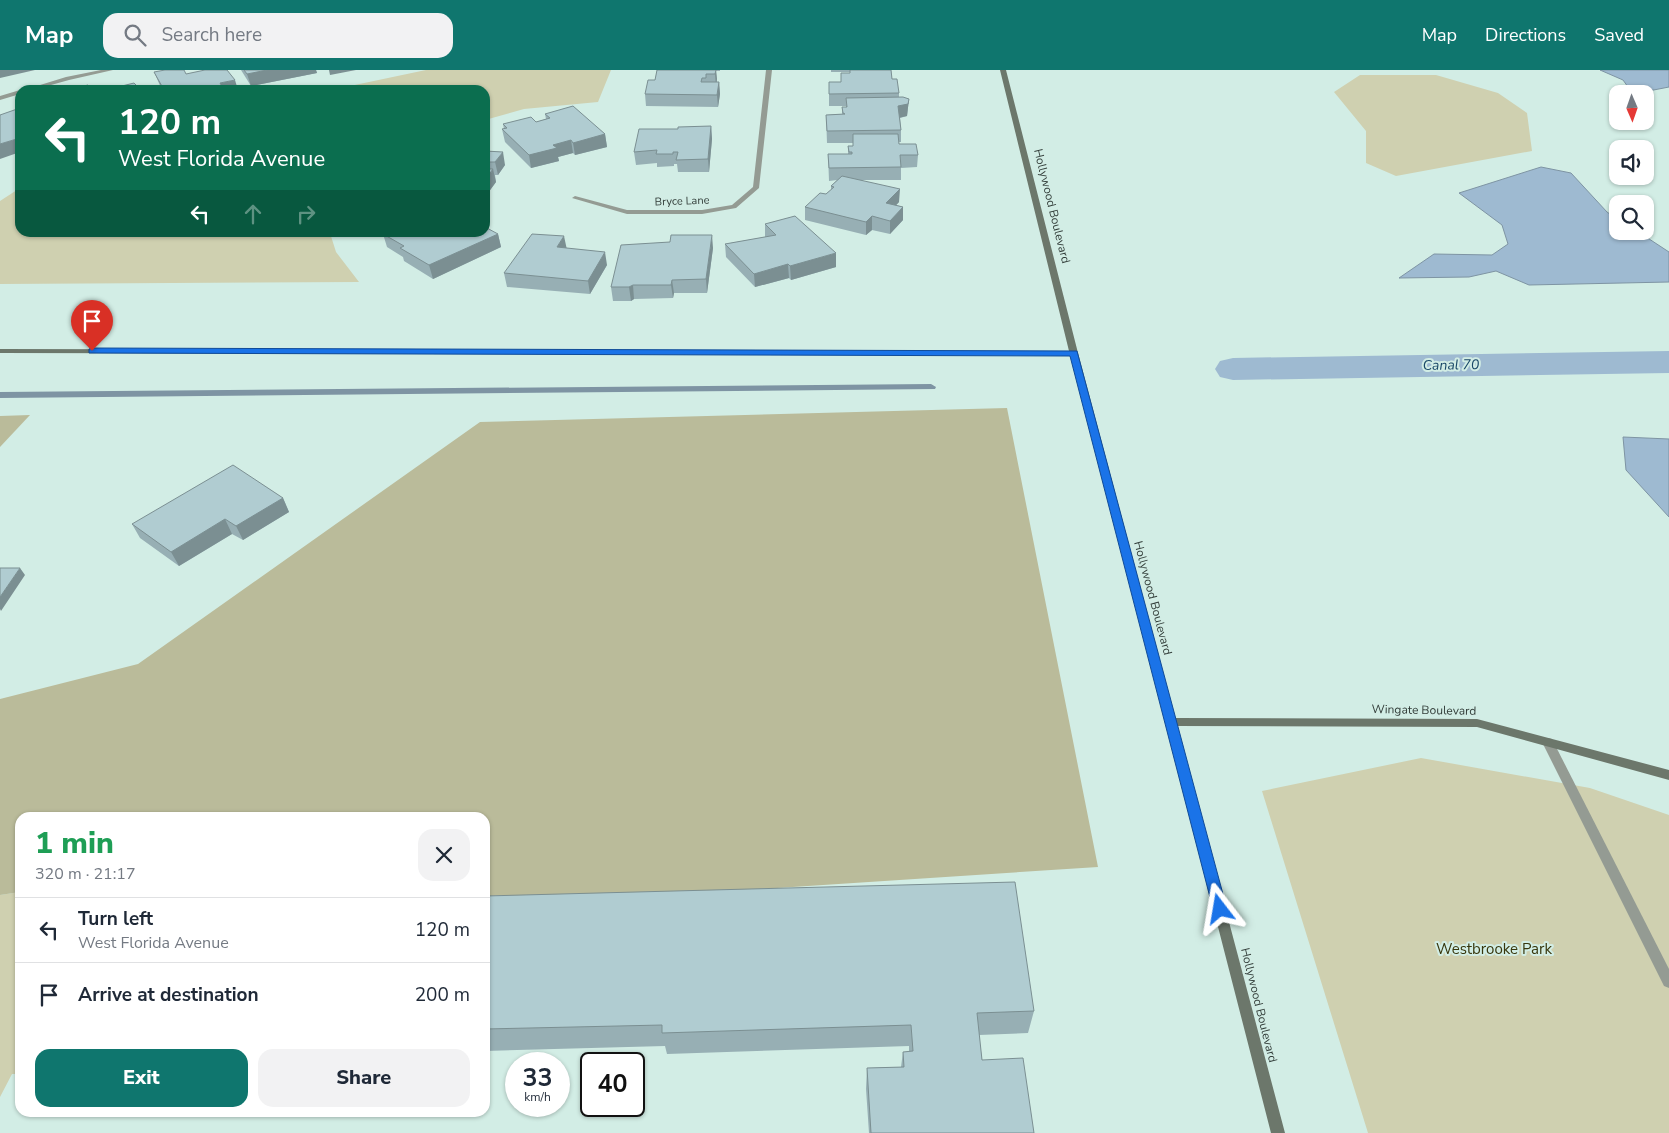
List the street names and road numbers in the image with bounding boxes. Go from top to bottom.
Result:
street label: Hollywood Boulevard [1030,147,1074,265]
street label: Bryce Lane [654,193,710,209]
street label: Hollywood Boulevard [1130,539,1176,657]
street label: Wingate Boulevard [1371,701,1477,719]
street label: Hollywood Boulevard [1237,946,1281,1064]

